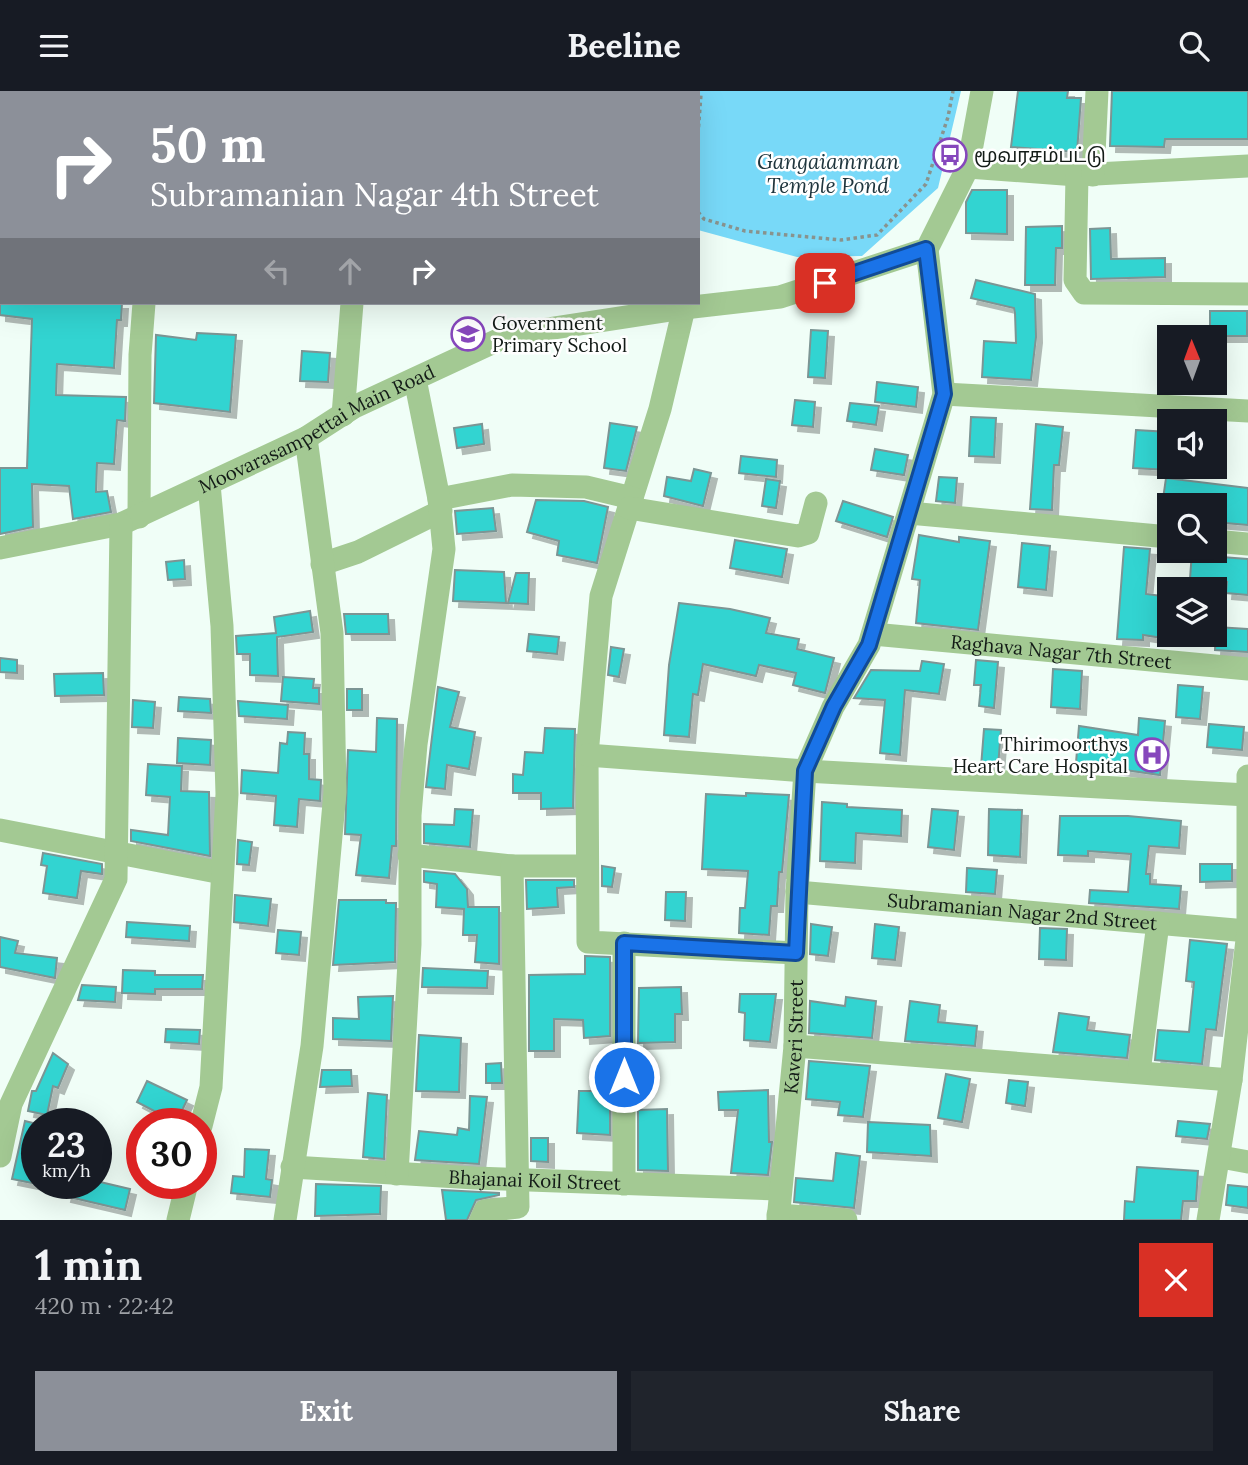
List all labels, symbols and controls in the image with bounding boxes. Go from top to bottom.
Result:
text: Beeline [567,25,681,66]
icon: menu [35,27,73,65]
icon: search [1175,27,1213,65]
text: 50 m [150,113,266,175]
icon: right [35,119,126,210]
bus stop icon: மூவரசம்பட்டு [931,136,969,174]
place label: மூவரசம்பட்டு [974,143,1106,168]
water label: Gangaiamman Temple Pond [757,148,899,199]
text: Subramanian Nagar 4th Street [150,174,599,215]
icon: left [258,252,296,290]
icon: ahead [331,252,369,290]
icon: right [404,252,442,290]
pin [795,253,855,313]
icon: arrive [806,264,844,302]
place label: Government Primary School [492,311,627,357]
school or university icon: Government Primary School [449,315,487,353]
north arrow [1157,325,1227,395]
map controls [1157,325,1227,647]
street label: Moovarasampettai Main Road [194,359,438,498]
button: sound [1157,409,1227,479]
button: search [1157,493,1227,563]
button: layers [1157,577,1227,647]
street label: Raghava Nagar 7th Street [950,629,1174,674]
place label: Thirimoorthys Heart Care Hospital [953,732,1128,778]
hospital icon: Thirimoorthys Heart Care Hospital [1133,736,1171,774]
street label: Subramanian Nagar 2nd Street [886,888,1159,935]
street label: Kaveri Street [778,979,808,1095]
position arrow [587,1040,661,1114]
speed limit sign: 30 [126,1108,217,1199]
text: 23 [47,1122,86,1167]
text: km/h [42,1159,91,1182]
street label: Bhajanai Koil Street [448,1164,622,1195]
text: 1 min [35,1238,142,1292]
button: close [1139,1243,1213,1317]
text: 420 m · 22:42 [35,1291,174,1320]
button: Exit [35,1371,617,1451]
button: Share [631,1371,1213,1451]

